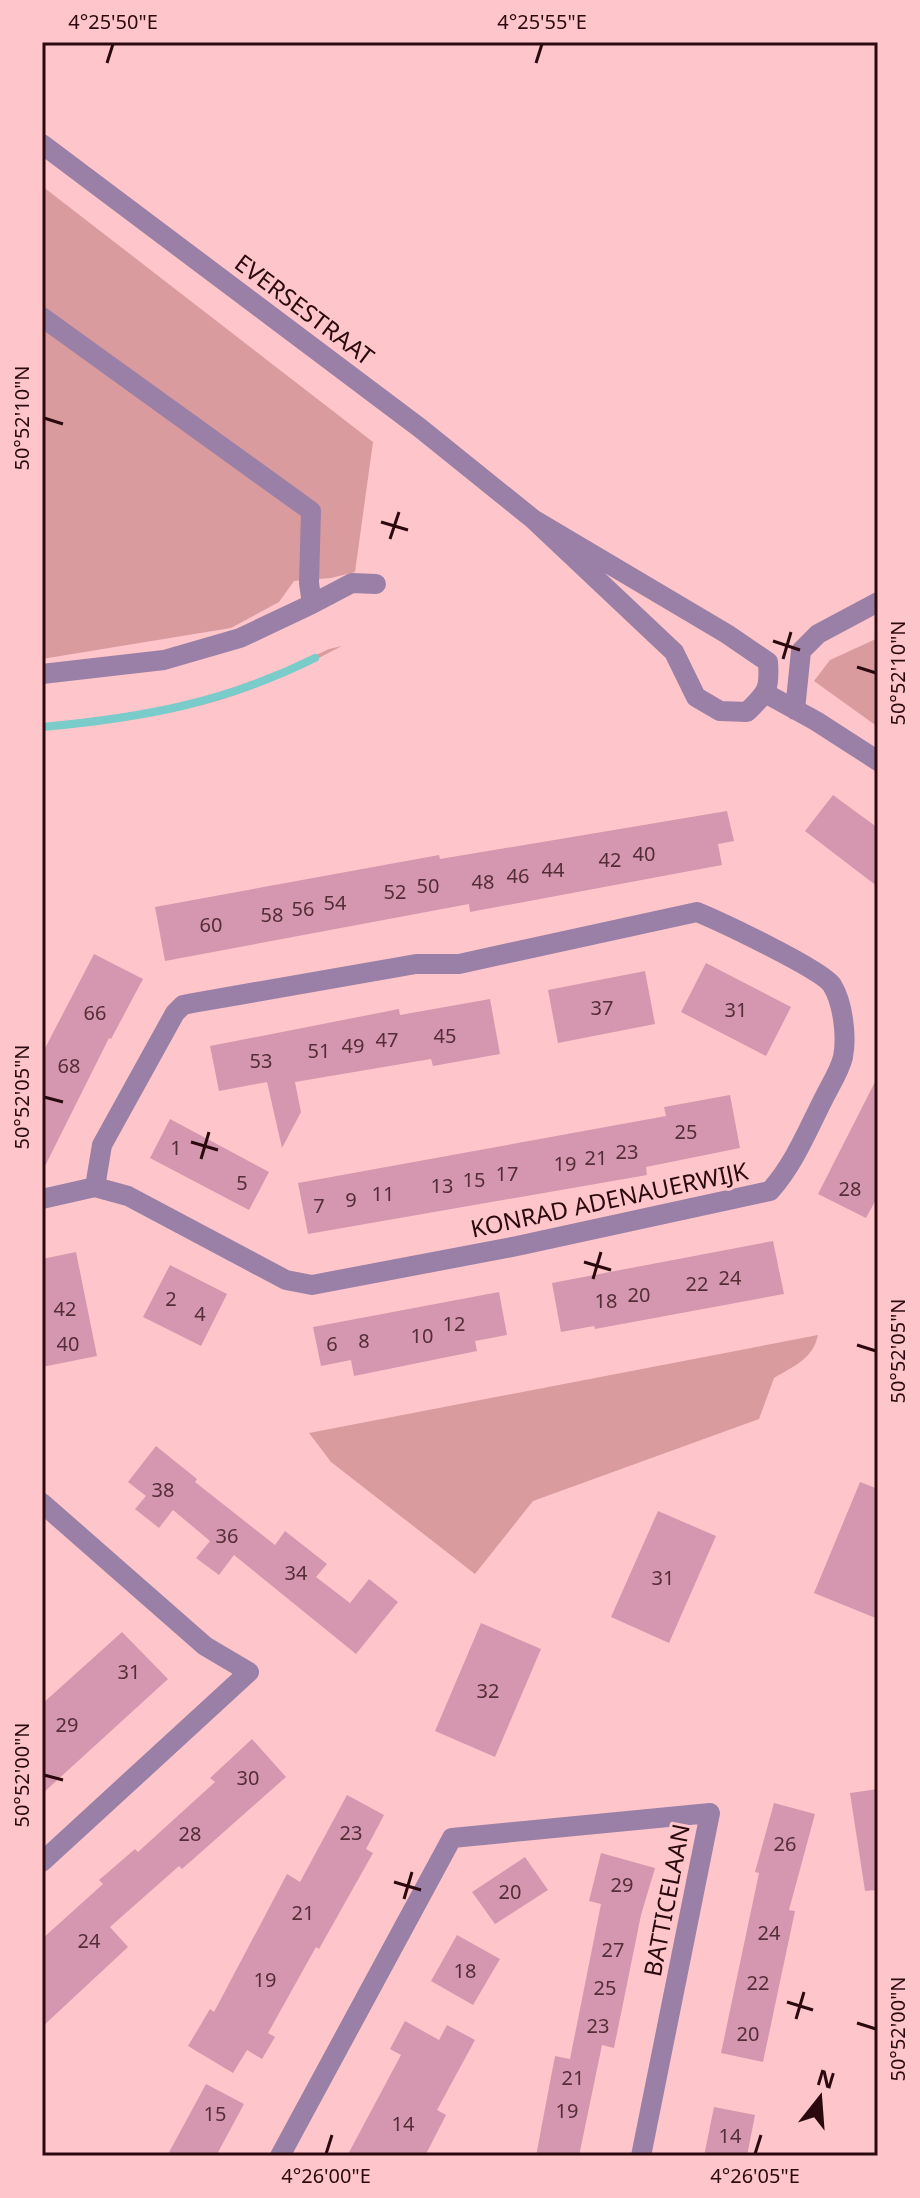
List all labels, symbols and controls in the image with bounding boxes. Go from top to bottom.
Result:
text: 4°25'50"E [68,8,158,35]
text: 4°25'55"E [497,8,587,35]
street label: EVERSESTRAAT [229,246,382,373]
text: 50°52'10"N [8,365,35,471]
text: 50°52'10"N [884,620,911,726]
house number: 40 [633,840,655,867]
house number: 42 [599,846,621,873]
house number: 44 [542,856,565,883]
house number: 46 [507,862,529,889]
house number: 48 [472,868,494,895]
house number: 50 [417,872,439,899]
house number: 52 [384,878,406,905]
house number: 54 [324,889,347,916]
house number: 56 [292,895,314,922]
house number: 58 [261,901,283,928]
house number: 60 [200,911,222,938]
house number: 37 [591,994,613,1021]
house number: 31 [725,996,747,1023]
house number: 66 [84,999,106,1026]
house number: 45 [434,1022,456,1049]
house number: 47 [376,1026,398,1053]
house number: 49 [342,1032,364,1059]
house number: 51 [308,1037,330,1064]
text: 50°52'05"N [8,1044,35,1150]
house number: 53 [250,1047,272,1074]
house number: 68 [58,1052,80,1079]
house number: 25 [675,1118,697,1145]
house number: 1 [170,1134,182,1161]
house number: 23 [616,1138,638,1165]
house number: 21 [585,1144,607,1171]
house number: 19 [554,1150,576,1177]
street label: KONRAD ADENAUERWIJK [467,1153,751,1245]
house number: 17 [496,1160,518,1187]
house number: 15 [463,1166,485,1193]
house number: 5 [236,1169,248,1196]
house number: 13 [431,1172,453,1199]
house number: 28 [839,1175,861,1202]
house number: 11 [372,1180,394,1207]
house number: 9 [345,1186,357,1213]
house number: 7 [313,1192,325,1219]
house number: 24 [719,1264,742,1291]
house number: 22 [686,1270,708,1297]
house number: 20 [628,1281,650,1308]
house number: 2 [165,1285,177,1312]
house number: 18 [595,1287,617,1314]
house number: 42 [54,1295,76,1322]
text: 50°52'05"N [884,1298,911,1404]
house number: 4 [194,1300,206,1327]
house number: 12 [443,1310,465,1337]
house number: 10 [411,1322,433,1349]
house number: 8 [358,1327,370,1354]
house number: 40 [57,1330,79,1357]
house number: 6 [326,1330,338,1357]
house number: 38 [152,1476,174,1503]
house number: 36 [216,1522,238,1549]
house number: 34 [285,1559,308,1586]
house number: 31 [652,1564,674,1591]
house number: 31 [118,1658,140,1685]
house number: 32 [477,1677,499,1704]
house number: 29 [56,1711,78,1738]
text: 50°52'00"N [8,1722,35,1828]
house number: 30 [237,1764,259,1791]
house number: 23 [340,1819,362,1846]
house number: 28 [179,1820,201,1847]
street label: BATTICELAAN [635,1821,697,1979]
house number: 26 [774,1830,796,1857]
house number: 29 [611,1871,633,1898]
house number: 20 [499,1878,521,1905]
house number: 21 [292,1899,314,1926]
house number: 24 [758,1919,781,1946]
house number: 24 [78,1927,101,1954]
house number: 27 [602,1936,624,1963]
house number: 18 [454,1957,476,1984]
house number: 19 [254,1966,276,1993]
house number: 22 [747,1969,769,1996]
house number: 25 [594,1974,616,2001]
text: 50°52'00"N [884,1976,911,2082]
house number: 23 [587,2012,609,2039]
house number: 20 [737,2020,759,2047]
north arrow [780,2058,860,2138]
text: N [813,2061,839,2095]
house number: 21 [562,2064,584,2091]
house number: 19 [556,2097,578,2124]
house number: 15 [204,2100,226,2127]
house number: 14 [392,2110,415,2137]
house number: 14 [719,2122,742,2149]
text: 4°26'00"E [281,2162,371,2189]
text: 4°26'05"E [710,2162,800,2189]

